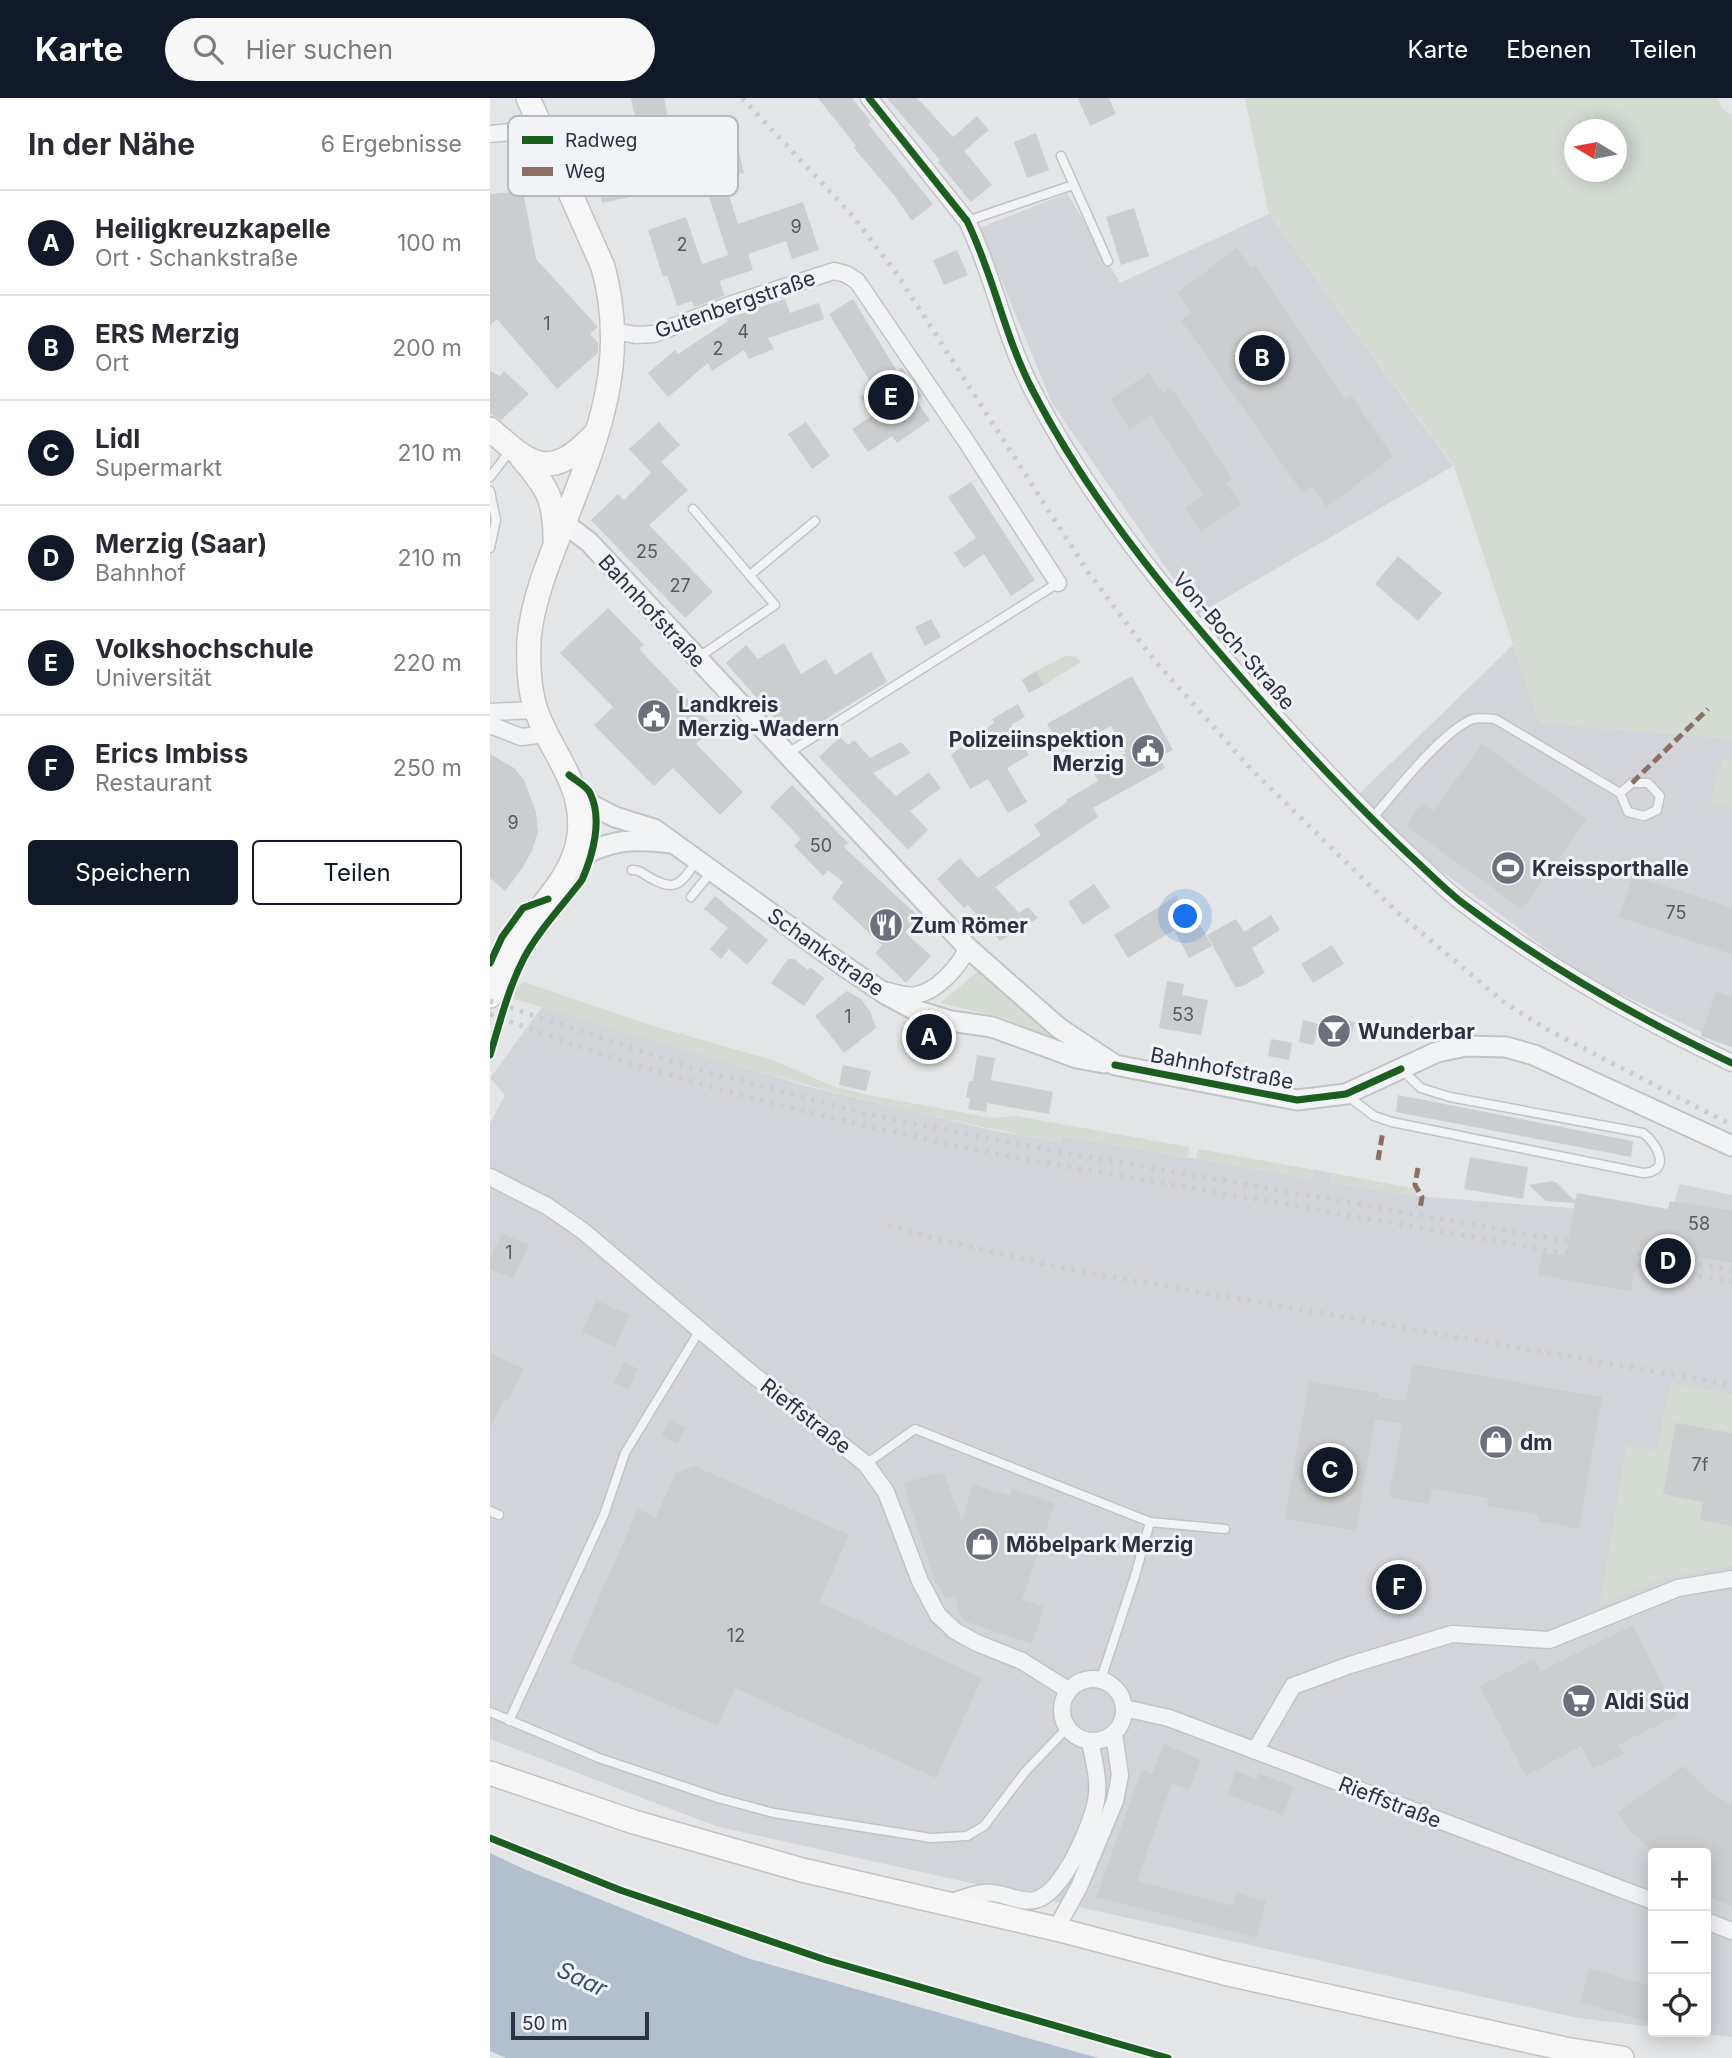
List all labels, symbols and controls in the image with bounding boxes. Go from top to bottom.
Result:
search box [165,18,655,81]
text: Karte [35,29,123,69]
icon: search [189,30,227,68]
text: Hier suchen [245,34,393,65]
text: Karte [1408,35,1468,64]
text: Ebenen [1506,35,1592,64]
text: Teilen [1630,35,1697,64]
legend [508,116,738,196]
north arrow [1564,119,1627,182]
text: In der Nähe [28,126,195,162]
text: Radweg [565,129,637,152]
text: 6 Ergebnisse [321,130,462,158]
text: Weg [565,160,606,183]
text: Heiligkreuzkapelle [95,213,331,244]
house number: 9 [790,216,802,237]
text: A [42,229,60,257]
text: 100 m [397,229,462,257]
house number: 2 [677,234,687,255]
text: Ort · Schankstraße [95,244,298,272]
street label: Gutenbergstraße [652,265,818,343]
house number: 1 [543,313,551,334]
text: ERS Merzig [95,318,240,349]
house number: 4 [737,321,749,342]
pin: B [1239,332,1285,384]
text: B [43,334,59,362]
text: 200 m [392,334,462,362]
house number: 2 [713,338,723,359]
text: Ort [95,349,129,377]
pin: E [868,371,914,423]
text: Lidl [95,423,140,454]
text: C [42,439,60,467]
text: 210 m [397,439,462,467]
text: Supermarkt [95,454,222,482]
text: Merzig (Saar) [95,528,267,559]
house number: 25 [636,541,658,562]
text: D [43,544,59,572]
text: 210 m [397,544,462,572]
street label: Bahnhofstraße [593,549,711,673]
text: Bahnhof [95,559,186,587]
street label: Von-Boch-Straße [1168,567,1300,715]
house number: 27 [669,575,691,596]
text: Volkshochschule [95,633,314,664]
text: E [44,649,58,677]
text: 220 m [393,649,462,677]
text: Universität [95,664,212,692]
place label: Landkreis Merzig-Wadern [678,692,839,741]
public building icon: Landkreis Merzig-Wadern [635,697,673,735]
place label: Polizeiinspektion Merzig [949,727,1124,776]
public building icon: Polizeiinspektion Merzig [1129,732,1167,770]
text: Erics Imbiss [95,738,248,769]
text: F [44,754,58,782]
text: 250 m [393,754,462,782]
text: Restaurant [95,769,212,797]
house number: 9 [507,812,519,833]
house number: 50 [810,835,832,856]
button: Speichern [28,840,238,905]
button: Teilen [252,840,462,905]
sports icon: Kreissporthalle [1489,849,1527,887]
place label: Kreissporthalle [1532,856,1689,881]
your location [1168,899,1202,933]
house number: 75 [1666,902,1686,923]
street label: Schankstraße [763,903,889,1001]
restaurant icon: Zum Römer [867,906,905,944]
place label: Zum Römer [910,913,1028,938]
house number: 53 [1172,1004,1194,1025]
house number: 1 [844,1006,852,1027]
pin: A [906,1011,952,1063]
bar icon: Wunderbar [1315,1012,1353,1050]
place label: Wunderbar [1358,1019,1475,1044]
street label: Bahnhofstraße [1148,1042,1296,1094]
house number: 58 [1688,1213,1710,1234]
pin: D [1645,1235,1691,1287]
house number: 1 [505,1242,513,1263]
street label: Rieffstraße [756,1373,856,1459]
shop icon: dm [1477,1423,1515,1461]
place label: dm [1520,1430,1552,1455]
pin: C [1307,1444,1353,1496]
house number: 7f [1692,1454,1709,1475]
shop icon: Möbelpark Merzig [963,1525,1001,1563]
place label: Möbelpark Merzig [1006,1532,1193,1557]
pin: F [1376,1561,1422,1613]
house number: 12 [727,1625,745,1646]
supermarket icon: Aldi Süd [1560,1682,1598,1720]
place label: Aldi Süd [1604,1689,1689,1714]
street label: Rieffstraße [1335,1771,1445,1833]
map controls [1648,1848,1711,2037]
button: + [1648,1848,1711,1911]
button: − [1648,1911,1711,1974]
water label: Saar [553,1955,613,2003]
button: locate [1648,1974,1711,2037]
scale bar [511,2009,649,2041]
text: 50 m [522,2012,568,2035]

